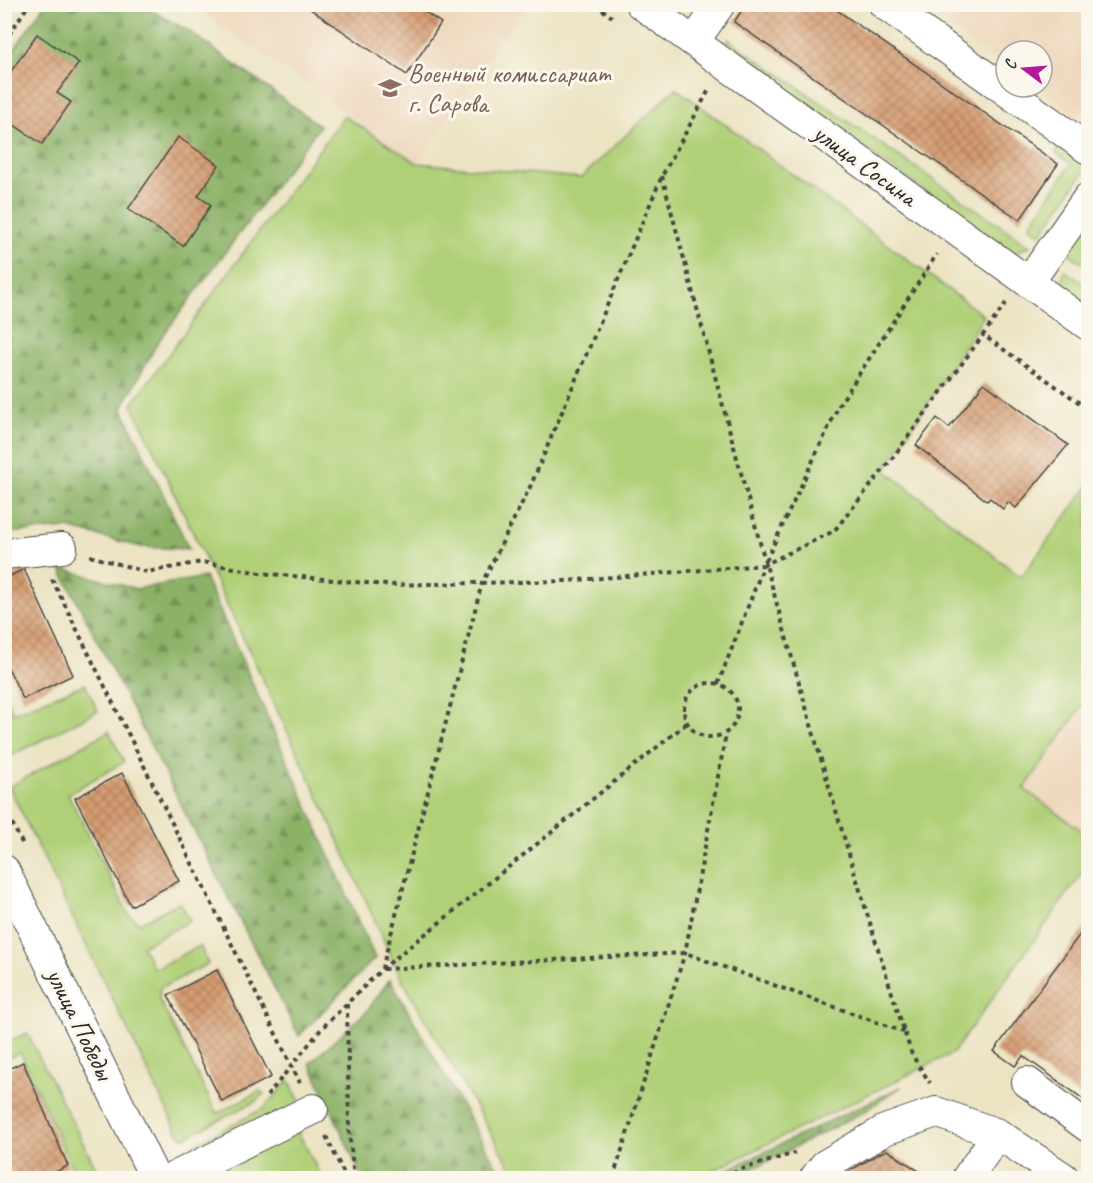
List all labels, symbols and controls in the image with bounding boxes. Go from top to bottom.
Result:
north arrow [994,39,1054,99]
place label: Военный комиссариат г. Сарова [408,57,612,120]
text: С [1000,57,1022,72]
school or university icon: Военный комиссариат г. Сарова [377,75,403,101]
street label: улица Сосина [805,115,925,215]
street label: улица Победы [38,961,122,1087]

